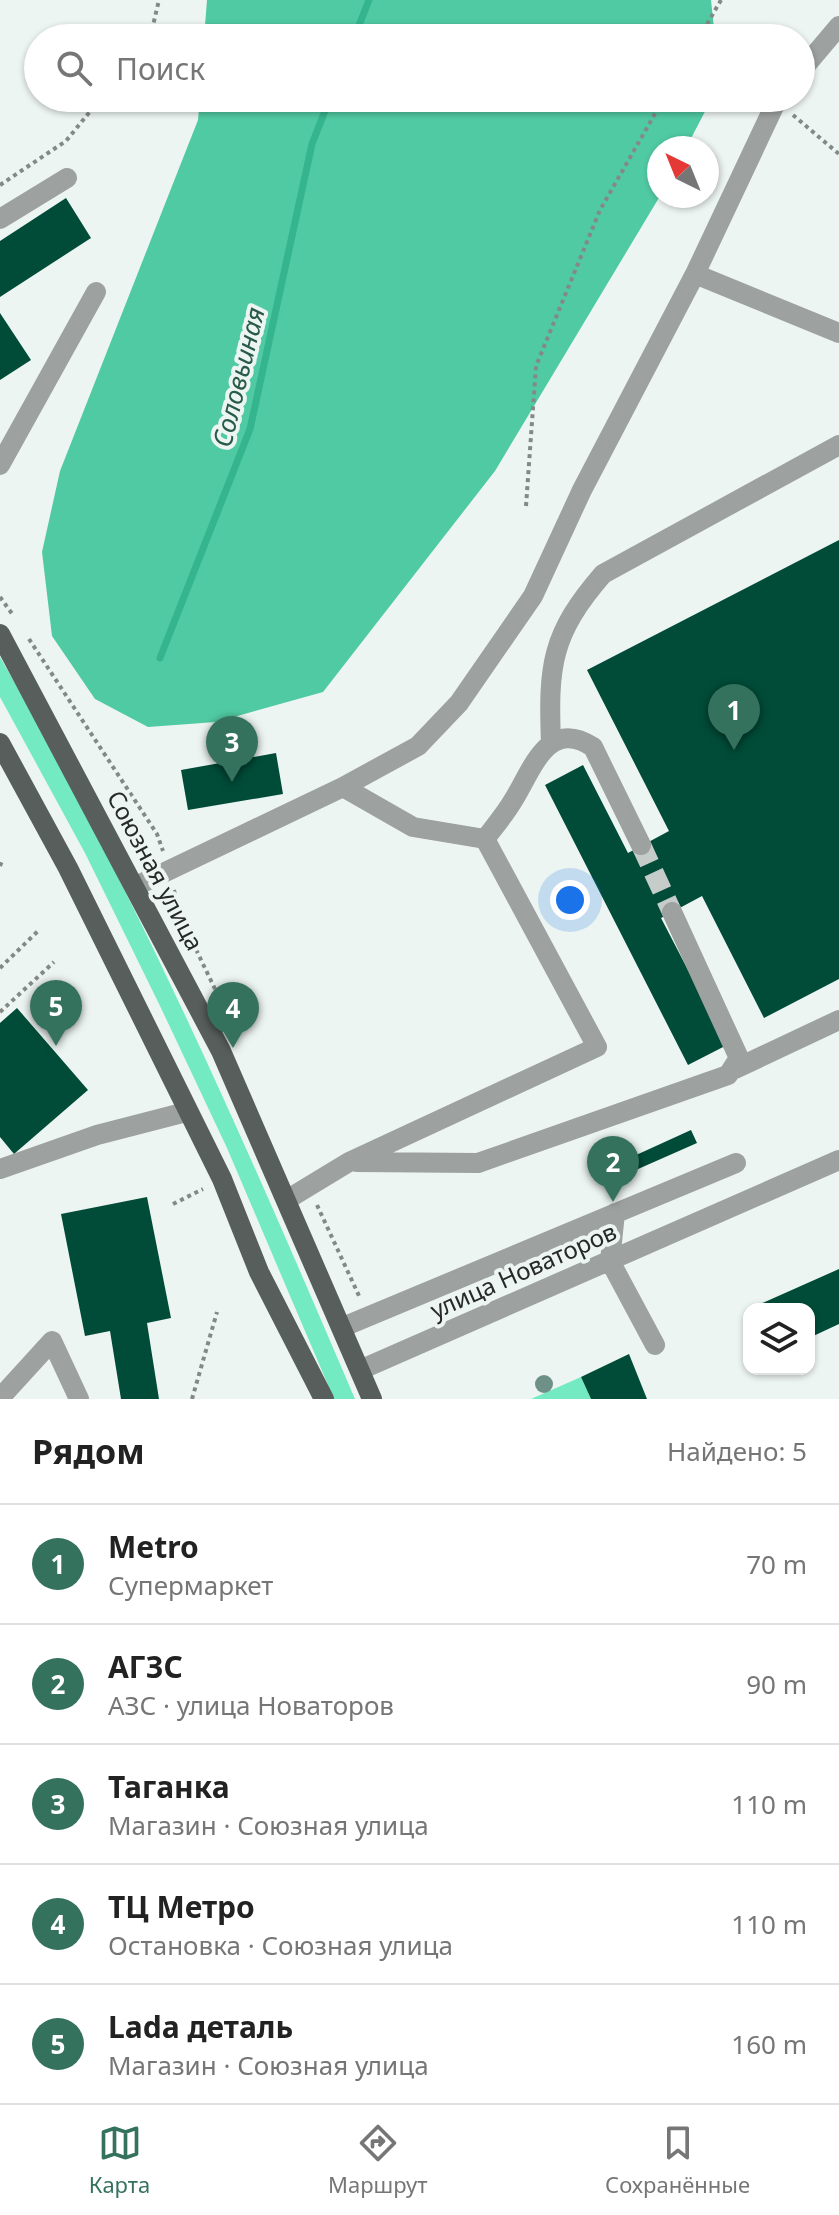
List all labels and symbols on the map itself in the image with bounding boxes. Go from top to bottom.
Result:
north arrow [647,136,719,208]
water label: Соловьиная [203,303,273,451]
pin: 1 [708,684,760,750]
pin: 3 [206,716,258,782]
street label: Союзная улица [100,784,212,956]
your location [550,880,590,920]
pin: 5 [30,980,82,1046]
pin: 4 [207,982,259,1048]
pin: 2 [587,1136,639,1202]
street label: улица Новаторов [425,1214,621,1326]

